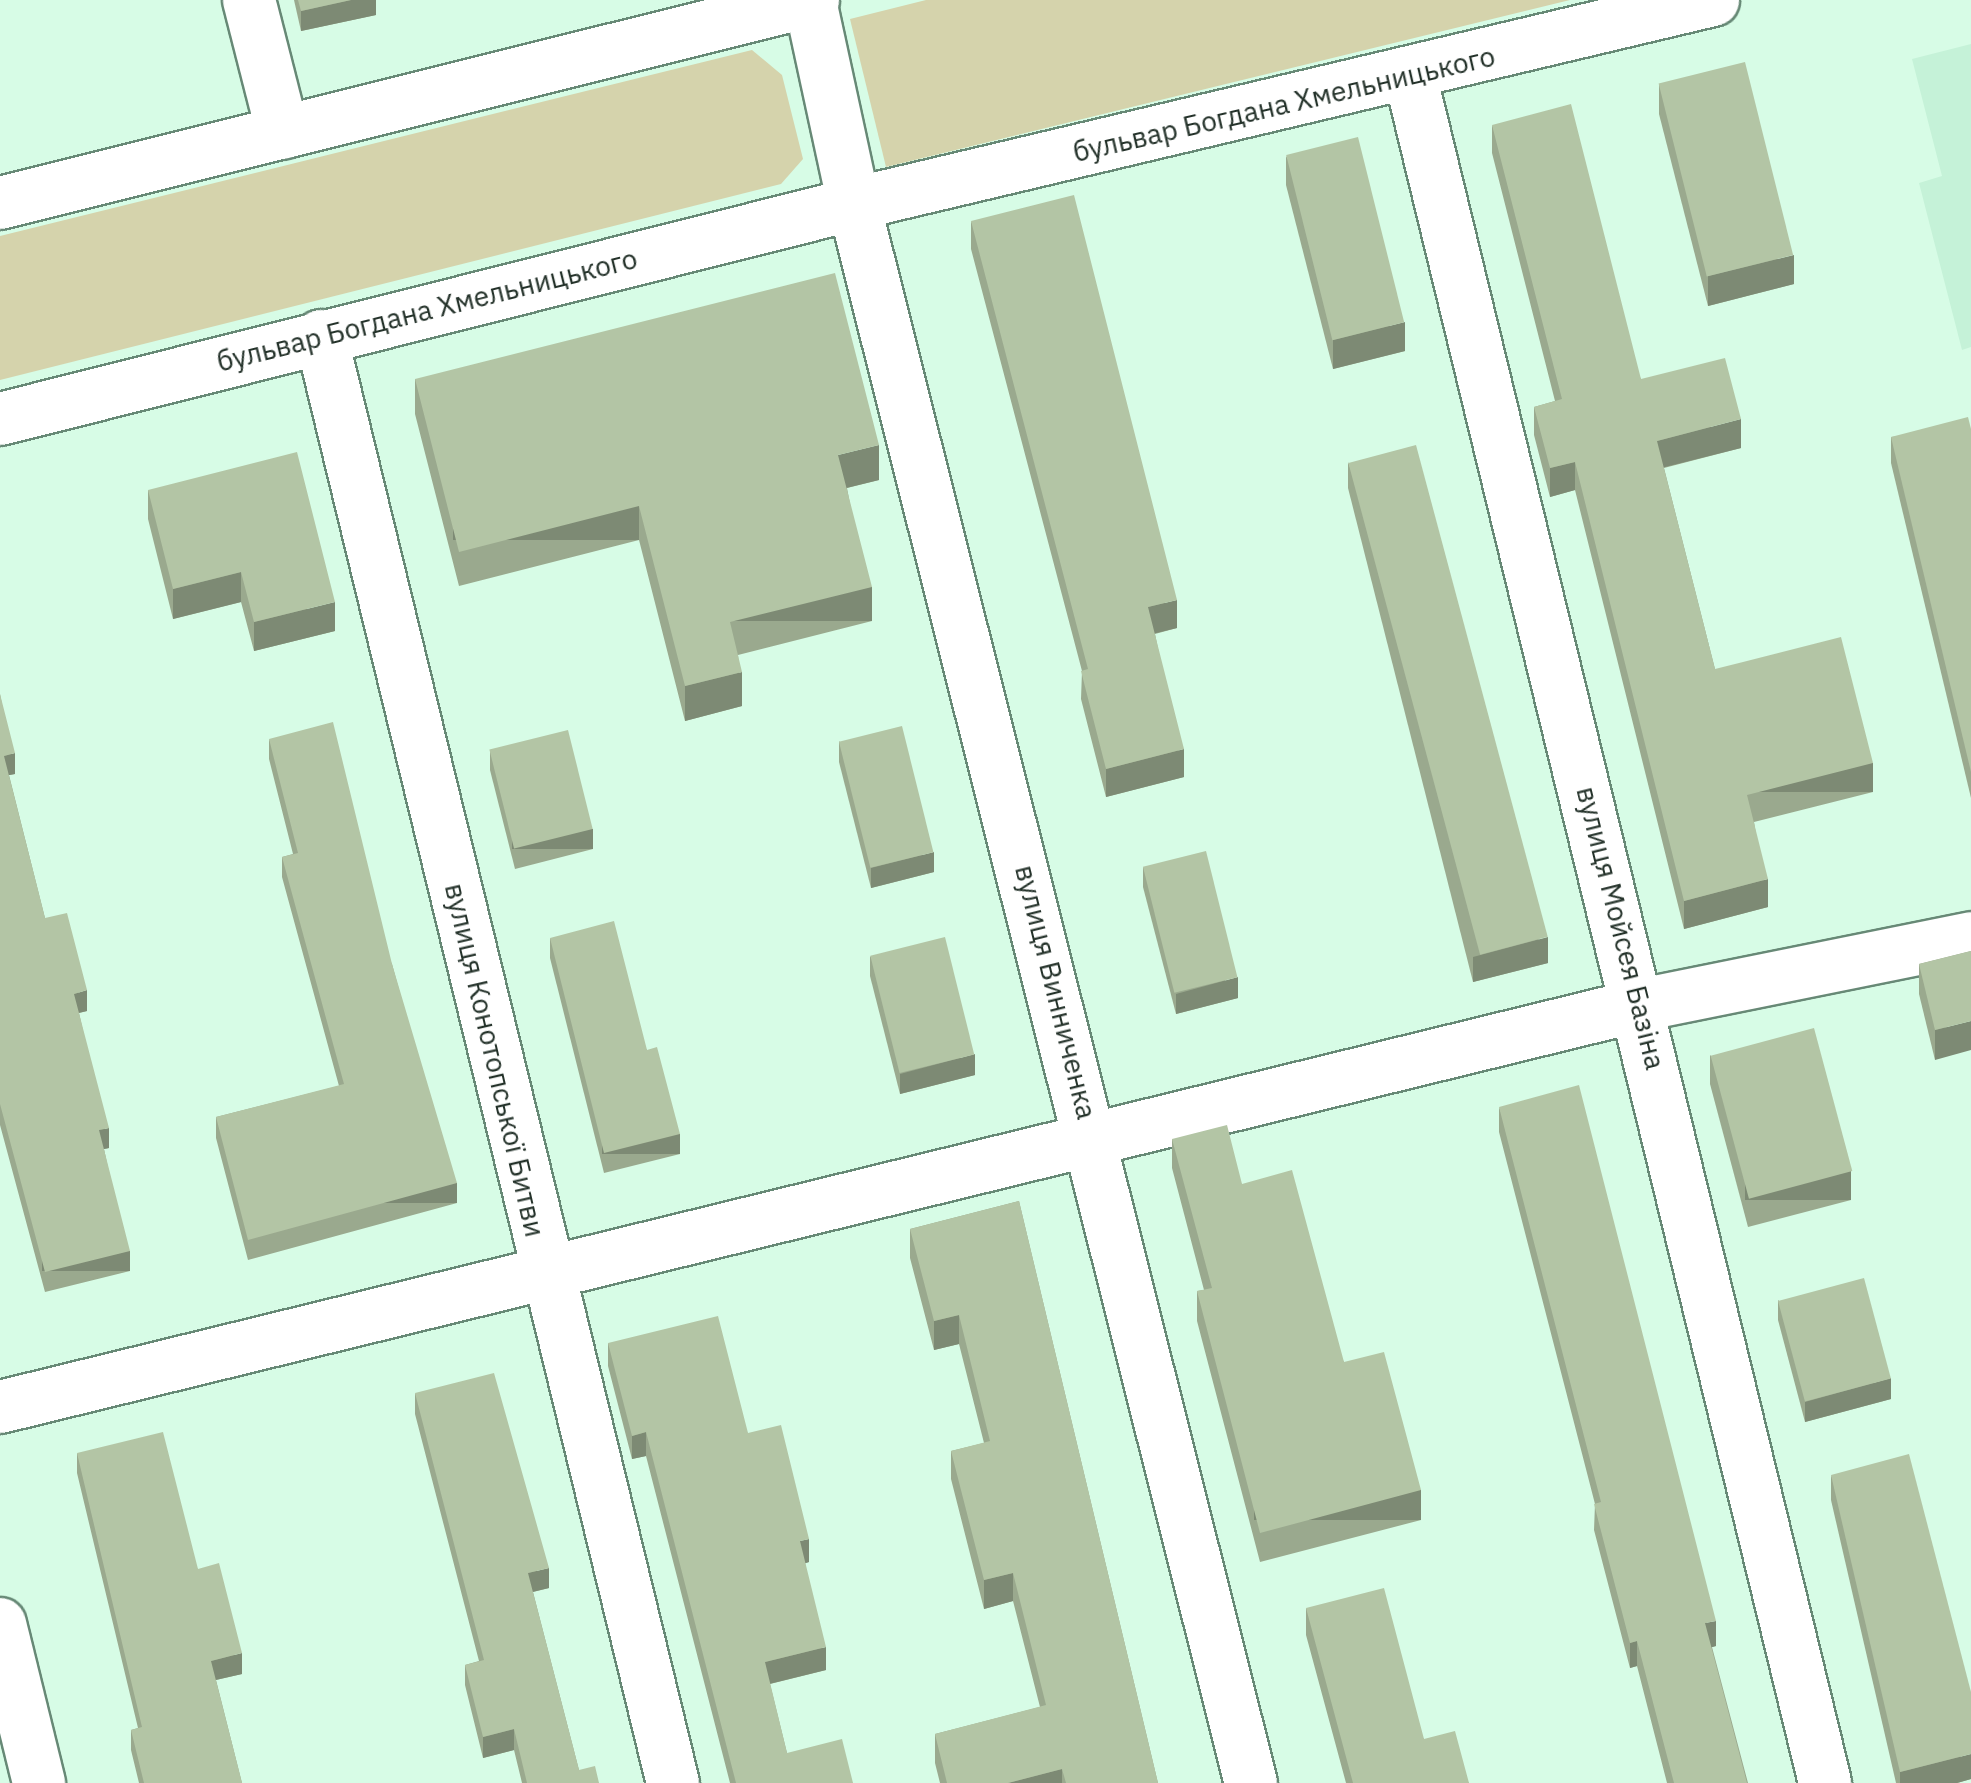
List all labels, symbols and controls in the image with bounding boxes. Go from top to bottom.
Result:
street label: бульвар Богдана Хмельницького [1070,39,1498,169]
street label: бульвар Богдана Хмельницького [213,241,641,379]
street label: вулиця Мойсея Базіна [1570,783,1672,1073]
street label: вулиця Винниченка [1008,861,1104,1123]
street label: вулиця Конотопської Битви [438,880,552,1240]

